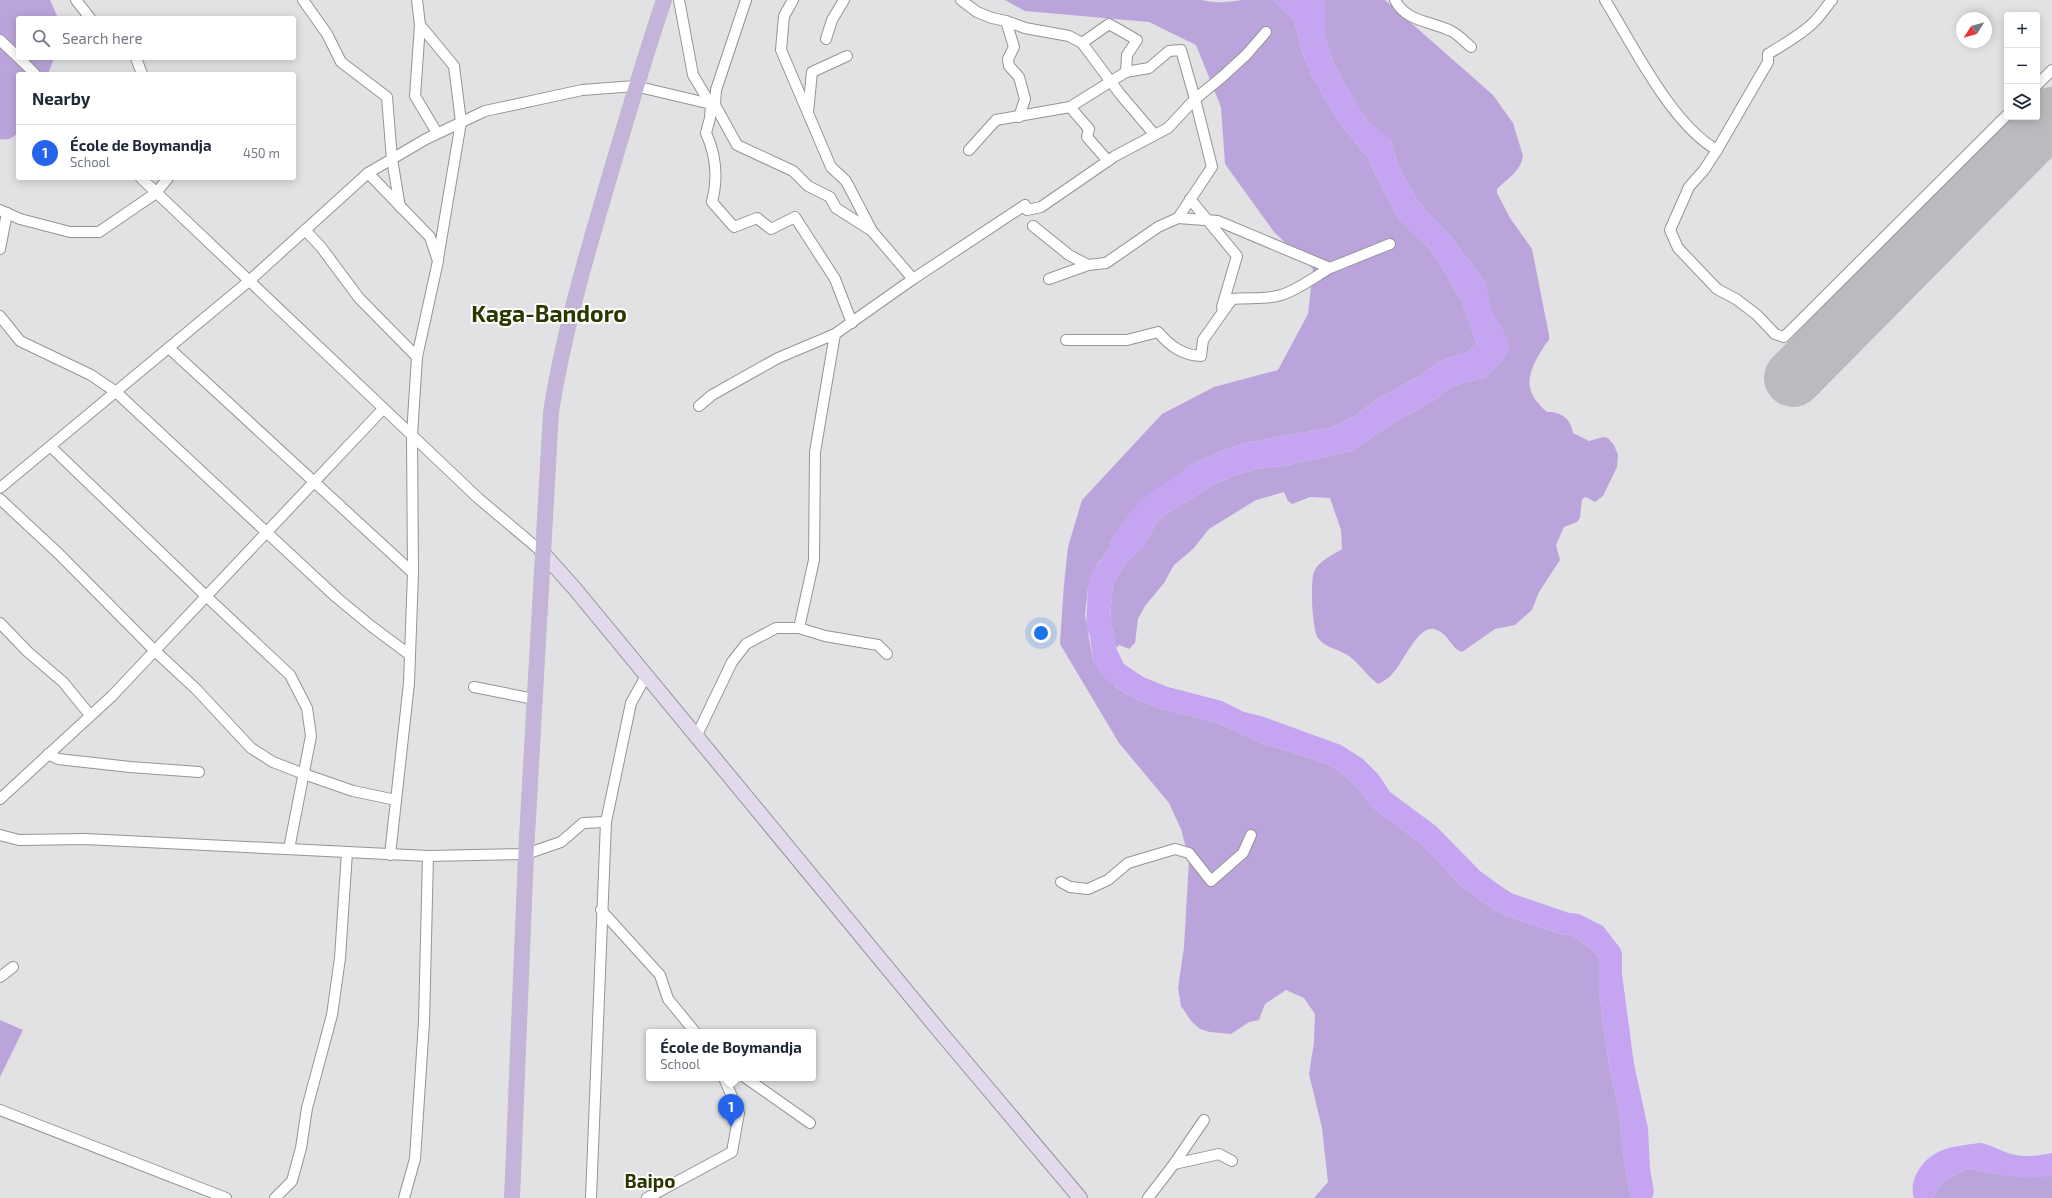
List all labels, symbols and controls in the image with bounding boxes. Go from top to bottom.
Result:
north arrow [1956,12,1992,48]
map controls [2004,12,2040,120]
button: + [2004,12,2040,48]
search box [16,16,296,60]
icon: search [30,27,52,49]
text: Search here [62,29,143,47]
button: − [2004,48,2040,84]
button: layers [2004,84,2040,120]
text: Nearby [32,88,90,108]
text: École de Boymandja [70,136,212,154]
text: 1 [42,145,48,161]
text: 450 m [243,145,280,161]
text: School [70,154,110,170]
district label: Kaga-Bandoro [471,299,627,327]
your location [1031,623,1051,643]
popup [646,1029,816,1081]
text: École de Boymandja [660,1038,802,1056]
text: School [660,1056,700,1072]
pin: 1 [718,1094,744,1127]
district label: Baipo [625,1169,675,1192]

